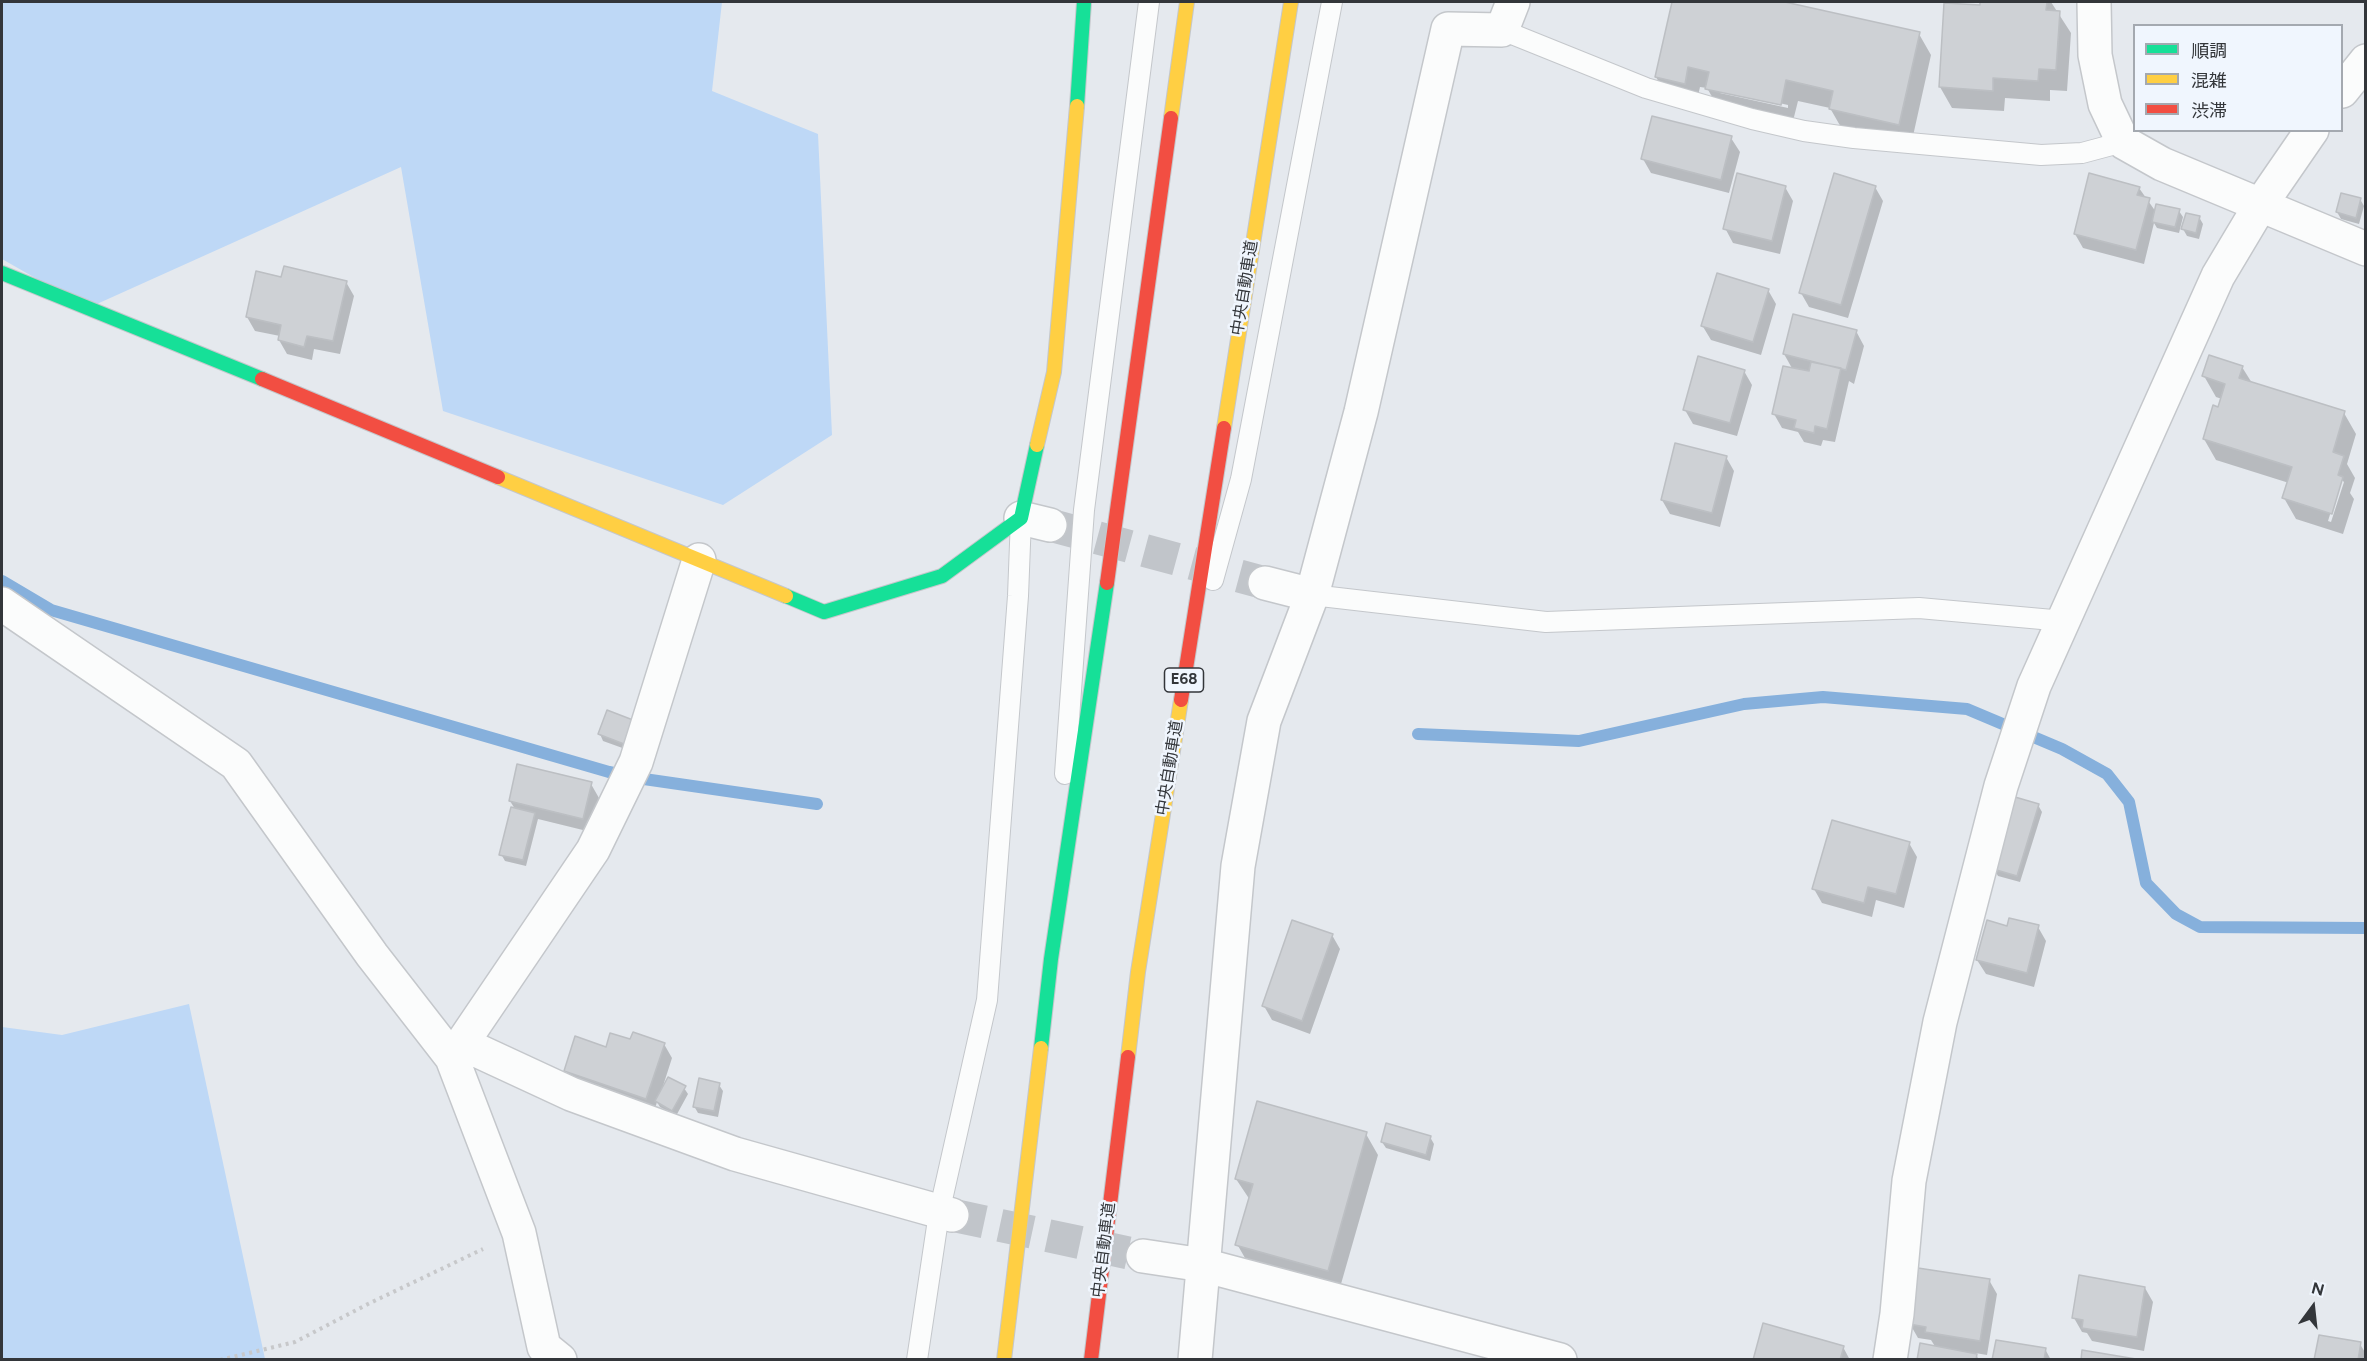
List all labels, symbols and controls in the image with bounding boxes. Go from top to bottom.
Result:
legend [2133,24,2343,132]
text: 順調 [2191,40,2227,62]
text: 混雑 [2191,70,2227,92]
text: 渋滞 [2191,100,2227,122]
street label: 中央自動車道 [1228,239,1262,337]
road number: E68 [1164,668,1204,692]
street label: 中央自動車道 [1153,719,1187,817]
street label: 中央自動車道 [1089,1201,1119,1299]
north arrow [2283,1277,2343,1337]
text: N [2309,1278,2326,1300]

